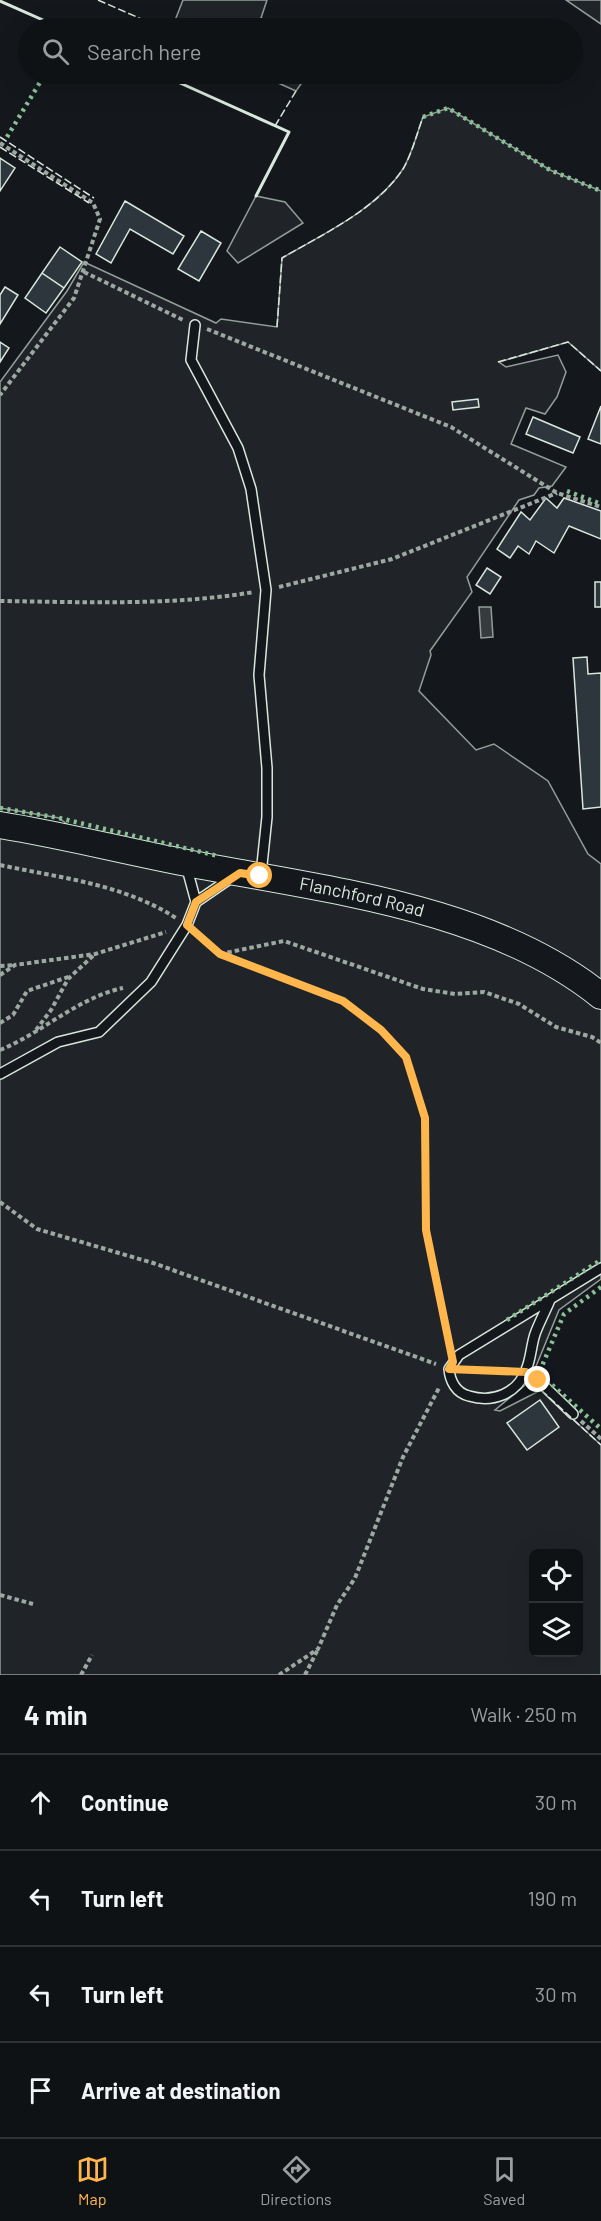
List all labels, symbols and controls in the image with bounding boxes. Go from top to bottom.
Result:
search box [18,18,583,84]
icon: search [39,35,72,68]
text: Search here [87,38,201,64]
route start [246,862,272,888]
street label: Flanchford Road [298,872,427,921]
route end [524,1366,550,1392]
map controls [529,1549,583,1657]
button: locate [529,1549,583,1603]
button: layers [529,1603,583,1657]
text: 4 min [24,1699,88,1730]
text: Walk · 250 m [471,1702,577,1726]
icon: ahead [24,1786,57,1819]
text: Continue [81,1789,169,1815]
text: 30 m [535,1790,577,1814]
icon: left [24,1882,57,1915]
text: Turn left [81,1885,164,1911]
text: 190 m [528,1886,577,1910]
icon: left [24,1978,57,2011]
text: Turn left [81,1981,164,2007]
text: 30 m [535,1982,577,2006]
icon: arrive [24,2074,57,2107]
text: Arrive at destination [81,2077,280,2103]
tab: Map [76,2153,109,2208]
tab: Directions [260,2153,332,2208]
tab: Saved [483,2153,525,2208]

